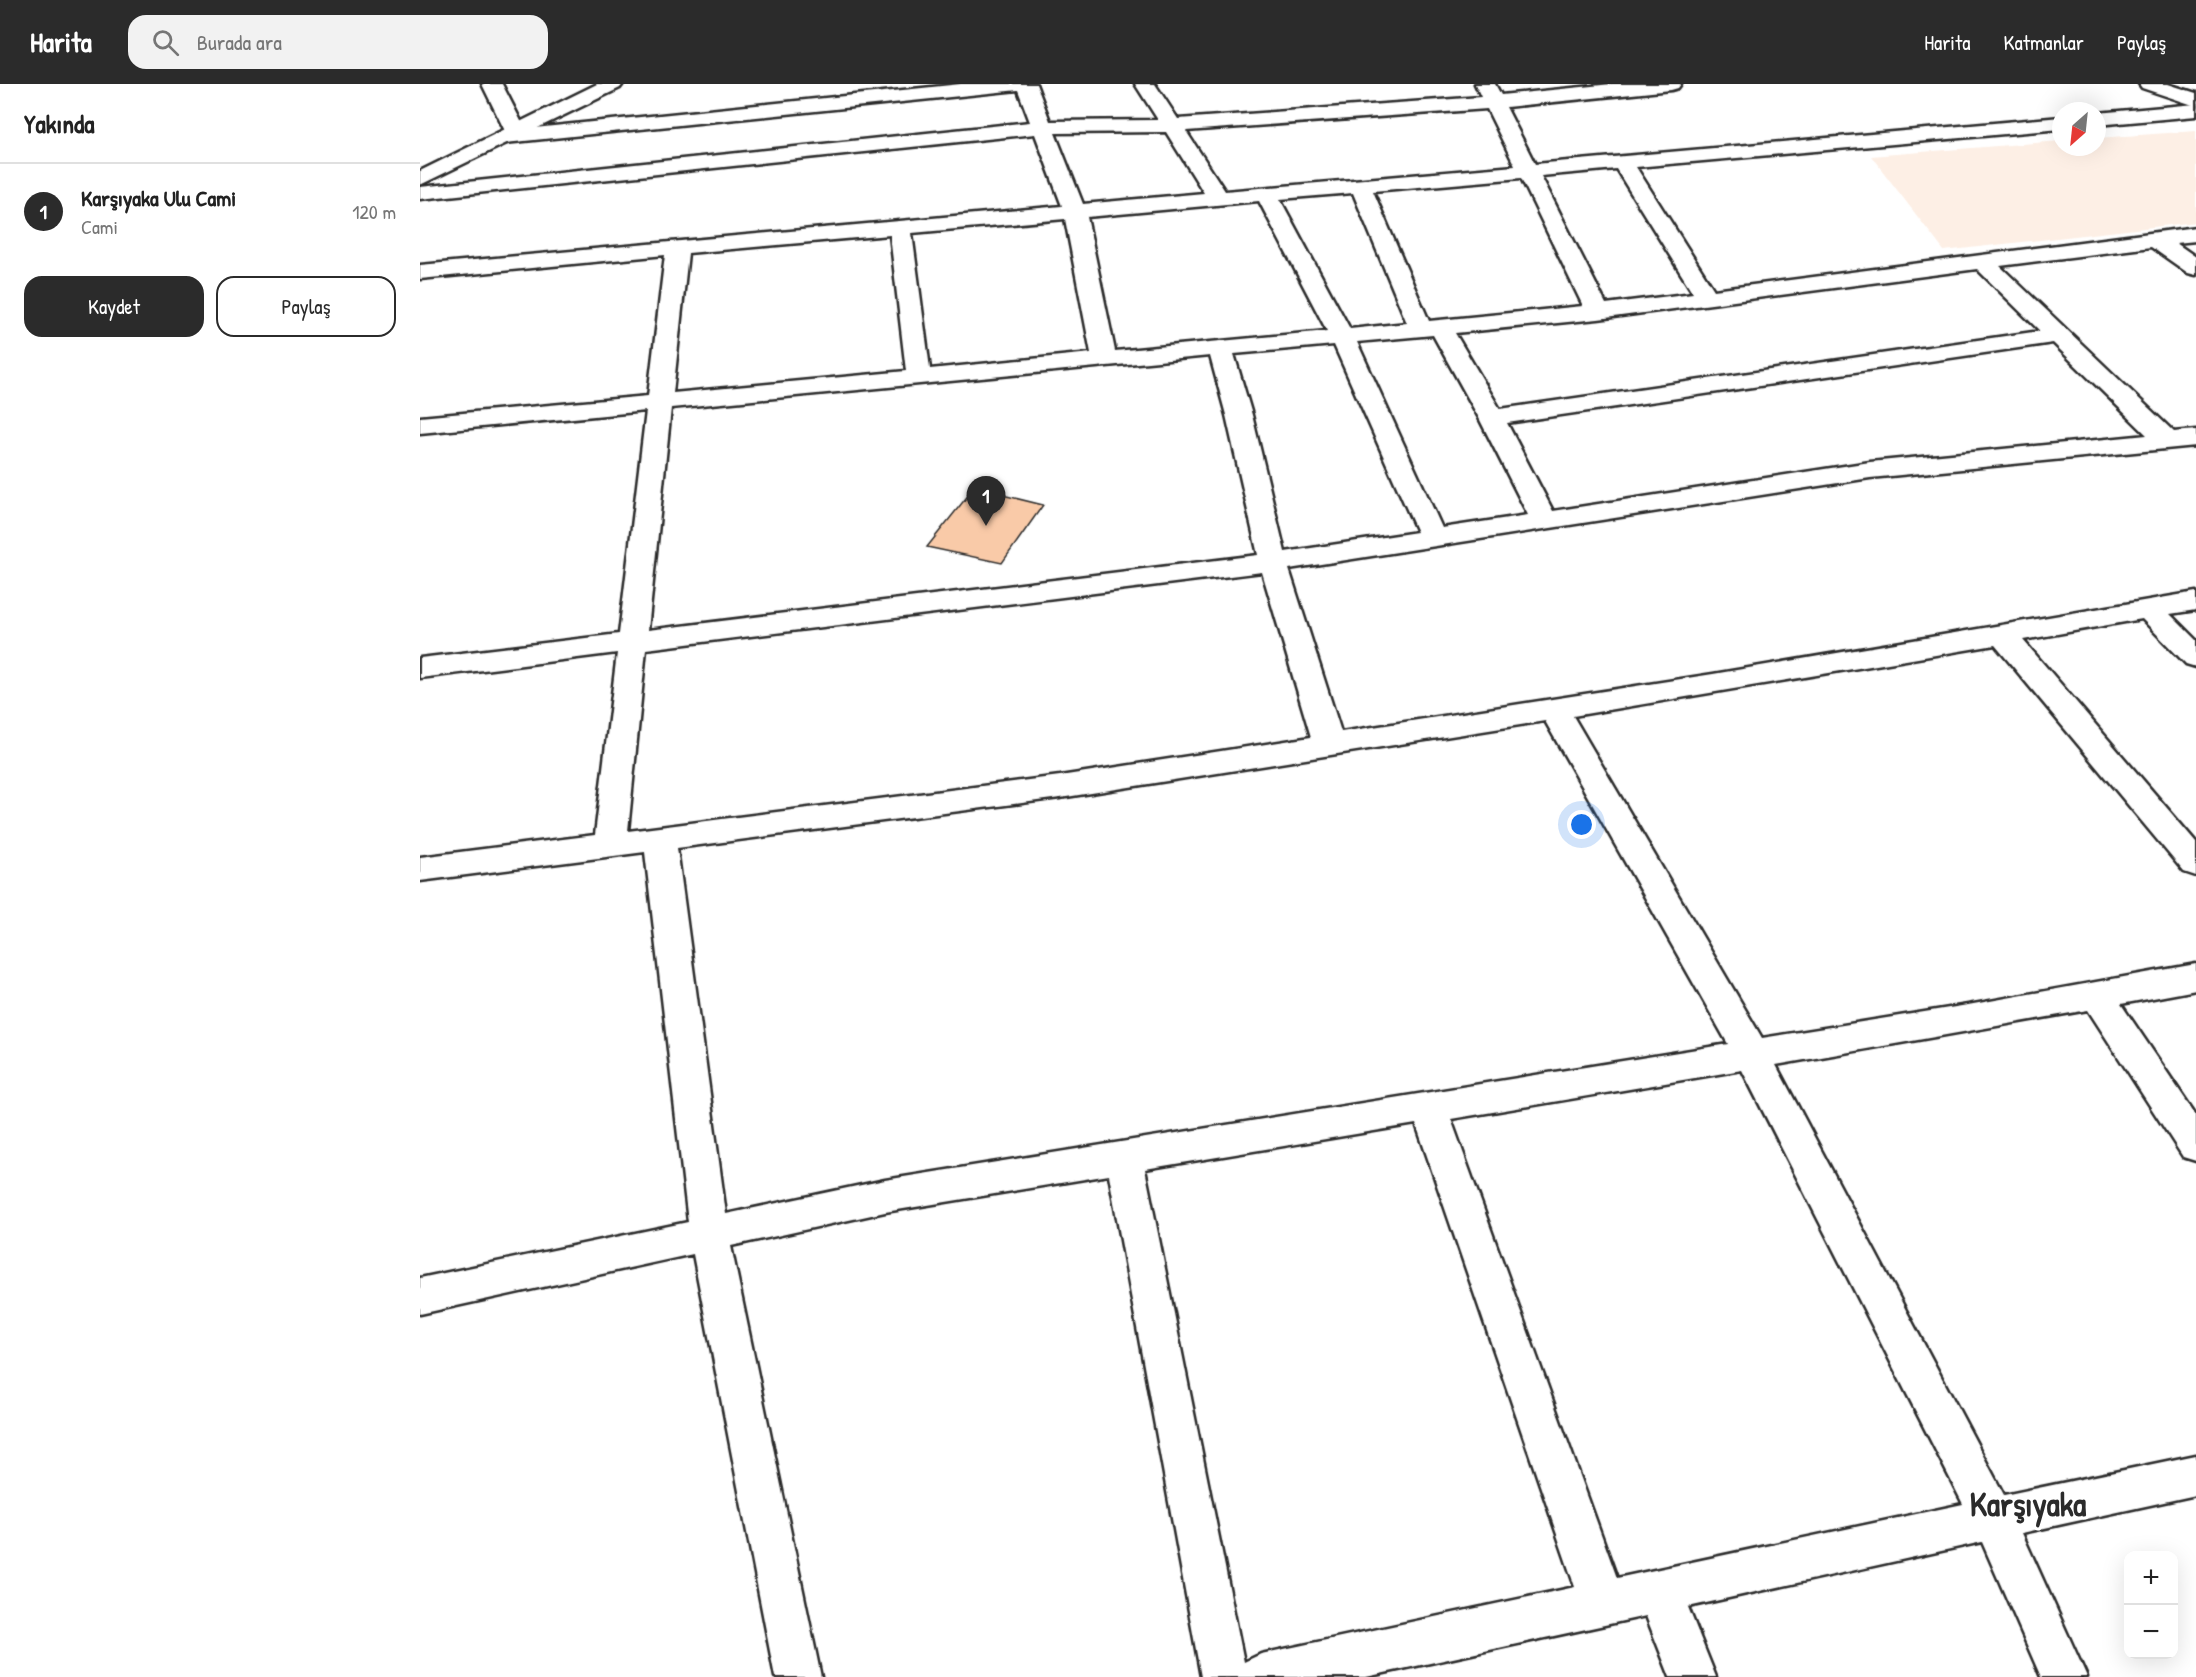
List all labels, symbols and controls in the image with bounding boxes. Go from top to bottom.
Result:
search box [128,15,548,69]
text: Harita [30,23,92,61]
icon: search [149,26,182,59]
text: Burada ara [197,27,282,57]
text: Harita [1924,28,1971,57]
text: Katmanlar [2004,28,2084,57]
text: Paylaş [2117,28,2166,57]
north arrow [2052,102,2106,156]
text: Yakında [24,106,94,141]
text: Karşıyaka Ulu Cami [81,183,236,213]
text: 1 [40,198,47,225]
text: 120 m [352,198,396,225]
text: Cami [81,213,118,240]
button: Kaydet [24,276,204,337]
button: Paylaş [216,276,396,337]
pin: 1 [966,476,1006,526]
your location [1567,810,1596,839]
district label: Karşıyaka [1970,1482,2086,1528]
map controls [2124,1551,2178,1659]
button: + [2124,1551,2178,1605]
button: − [2124,1605,2178,1659]

